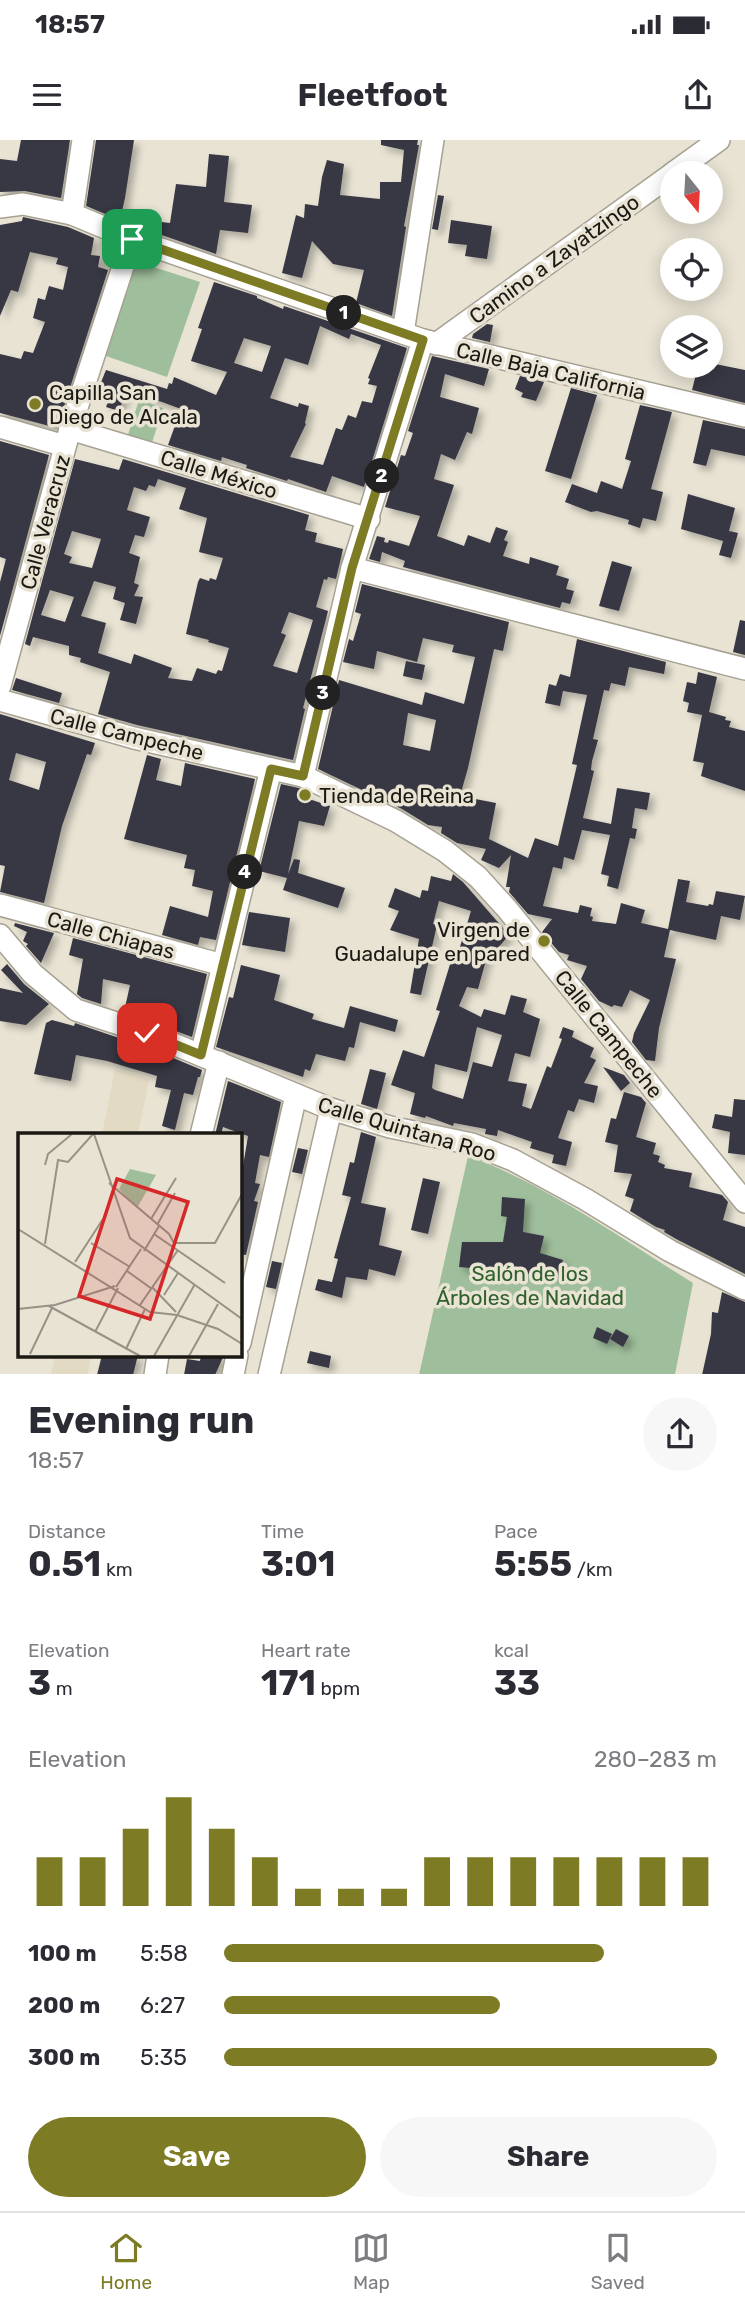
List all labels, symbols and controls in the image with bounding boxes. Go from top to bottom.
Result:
text: 18:57 [35,9,105,40]
icon: menu [28,76,66,114]
text: Fleetfoot [298,76,447,114]
icon: share [679,76,717,114]
north arrow [660,161,723,224]
map controls [660,161,723,378]
street label: Camino a Zayatzingo [464,189,644,329]
pin [102,209,162,269]
icon: arrive [113,220,151,258]
button: locate [660,238,723,301]
pin: 1 [326,296,362,330]
text: 1 [339,301,348,324]
button: layers [660,315,723,378]
street label: Calle Baja California [454,337,648,405]
place label: Capilla San Diego de Alcala [49,380,198,429]
marker: Capilla San Diego de Alcala [27,396,43,412]
street label: Calle México [158,444,280,504]
street label: Calle Veracruz [15,452,75,592]
pin: 2 [364,458,400,494]
text: 2 [375,464,388,487]
pin: 3 [306,676,340,710]
text: 3 [316,681,329,704]
street label: Calle Campeche [48,703,206,765]
place label: Tienda de Reina [319,783,474,808]
marker: Tienda de Reina [297,787,313,803]
pin: 4 [228,854,262,890]
text: 4 [238,860,251,883]
street label: Calle Chiapas [45,906,177,964]
place label: Virgen de Guadalupe en pared [334,917,530,966]
marker: Virgen de Guadalupe en pared [536,933,552,949]
street label: Calle Campeche [550,965,668,1103]
pin [117,1003,177,1063]
icon: check [128,1014,166,1052]
street label: Calle Quintana Roo [315,1092,499,1166]
inset map [18,1133,242,1357]
park label: Salón de los Árboles de Navidad [436,1261,624,1310]
text: Evening run [28,1397,254,1443]
button: share [643,1397,717,1471]
text: 18:57 [28,1446,84,1474]
text: Distance [28,1520,106,1543]
text: Time [261,1520,304,1543]
text: Pace [494,1520,538,1543]
text: 0.51 [28,1543,101,1585]
text: 3:01 [261,1543,335,1585]
text: 5:55 [494,1543,572,1585]
text: km [101,1558,133,1581]
text: /km [572,1558,613,1581]
text: Elevation [28,1639,109,1662]
text: Heart rate [261,1639,351,1662]
text: kcal [494,1639,529,1662]
text: 3 [28,1662,51,1704]
text: 171 [261,1662,316,1704]
text: 33 [494,1662,540,1704]
text: m [51,1677,73,1700]
text: bpm [316,1677,360,1700]
text: Elevation [28,1745,127,1773]
text: 280–283 m [594,1745,717,1773]
text: 100 m [28,1939,97,1967]
text: 5:58 [140,1939,188,1967]
text: 200 m [28,1991,100,2019]
text: 6:27 [140,1991,185,2019]
text: 300 m [28,2043,100,2071]
text: 5:35 [140,2043,187,2071]
button: Save [28,2117,366,2197]
button: Share [380,2117,717,2197]
tab: Home [100,2229,152,2294]
tab: Map [352,2229,390,2294]
tab: Saved [591,2229,645,2294]

